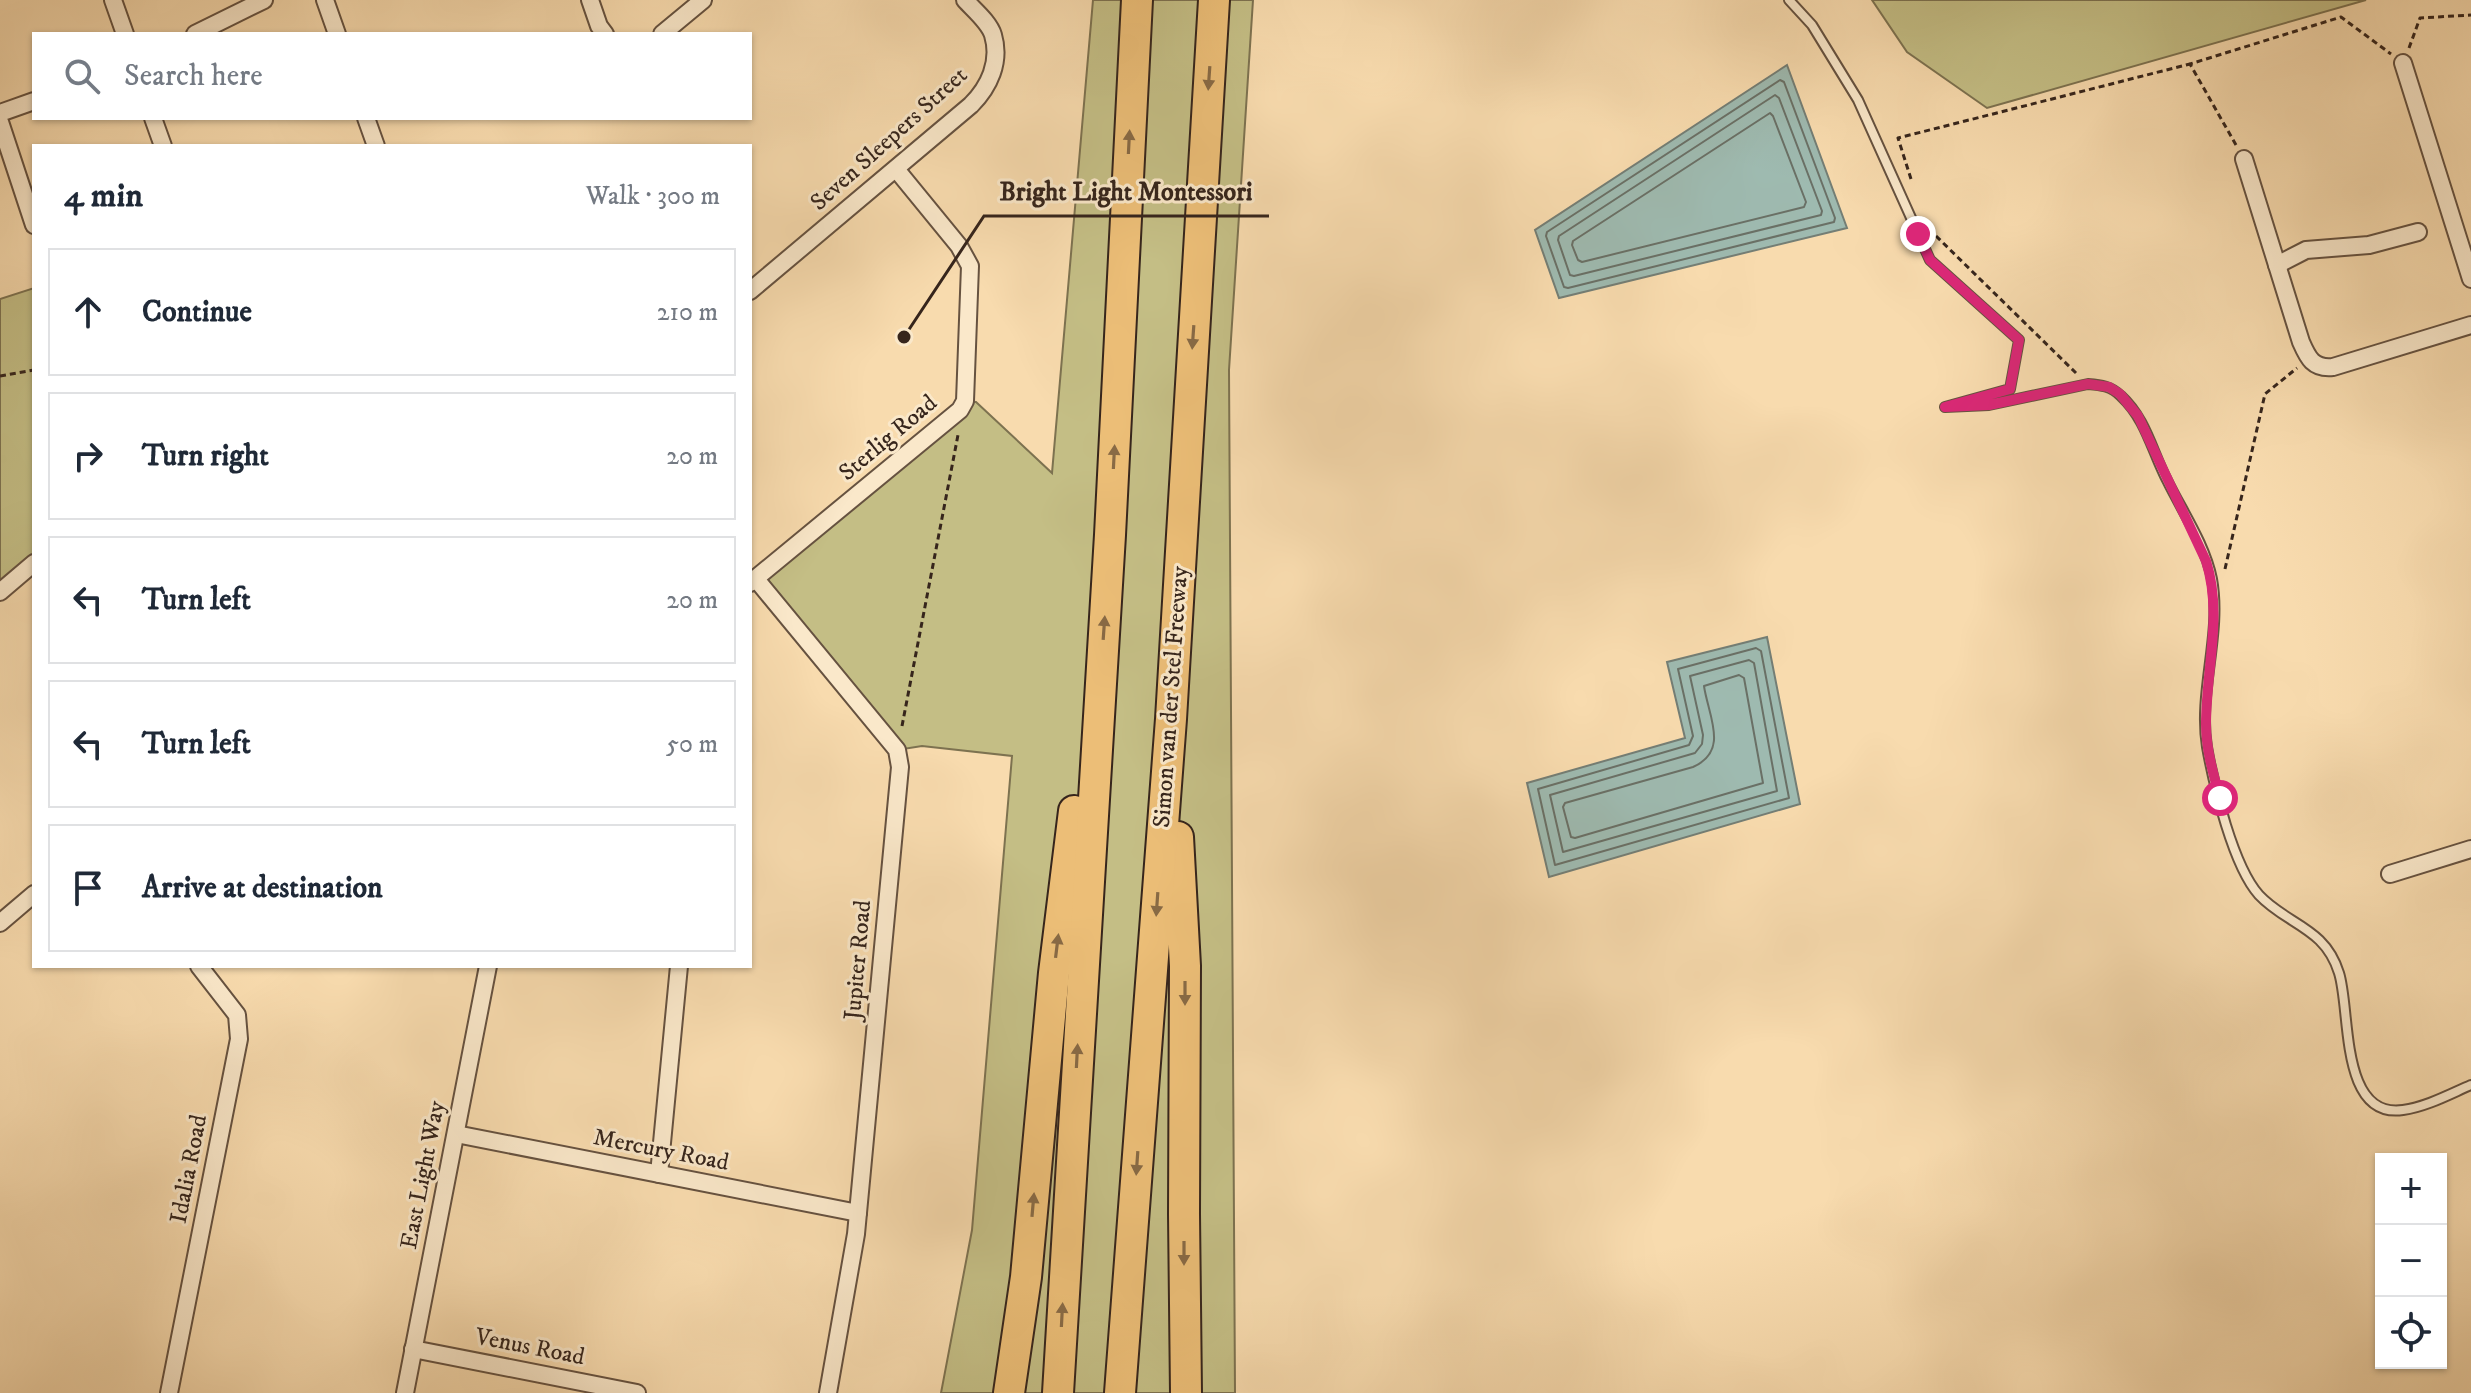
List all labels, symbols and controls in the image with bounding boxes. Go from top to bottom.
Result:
search box [32,32,752,120]
icon: search [60,54,104,98]
text: Search here [124,58,263,95]
street label: Seven Sleepers Street [804,60,974,217]
one-way arrow [1202,66,1215,91]
one-way arrow [1123,129,1136,154]
callout: Bright Light Montessori [984,166,1269,216]
text: 4 min [64,175,143,217]
text: Bright Light Montessori [999,176,1253,209]
text: Walk · 300 m [586,180,720,213]
route end [1900,216,1936,252]
icon: ahead [66,290,110,334]
text: Continue [142,294,252,331]
text: 210 m [657,296,718,329]
one-way arrow [1186,325,1199,350]
street label: Sterlig Road [833,388,943,488]
icon: right [66,434,110,478]
text: Turn right [142,438,269,475]
text: 20 m [666,440,718,473]
one-way arrow [1108,444,1121,469]
street label: Simon van der Stel Freeway [1147,565,1195,829]
icon: left [66,578,110,622]
text: Turn left [142,582,251,619]
text: 20 m [666,584,718,617]
one-way arrow [1098,615,1111,640]
icon: left [66,722,110,766]
text: Turn left [142,726,251,763]
text: 50 m [666,728,718,761]
route start [2202,780,2238,816]
icon: arrive [66,866,110,910]
text: Arrive at destination [142,870,383,907]
one-way arrow [1150,892,1163,917]
street label: Jupiter Road [838,899,878,1023]
one-way arrow [1051,933,1064,958]
one-way arrow [1179,981,1191,1006]
one-way arrow [1071,1043,1084,1068]
street label: East Light Way [394,1098,452,1252]
street label: Idalia Road [164,1112,214,1226]
street label: Mercury Road [591,1122,731,1178]
one-way arrow [1130,1151,1143,1176]
map controls [2375,1153,2447,1369]
button: + [2375,1153,2447,1225]
one-way arrow [1026,1192,1039,1217]
button: − [2375,1225,2447,1297]
one-way arrow [1178,1241,1190,1266]
button: locate [2375,1297,2447,1369]
one-way arrow [1056,1302,1069,1327]
street label: Venus Road [472,1322,587,1372]

